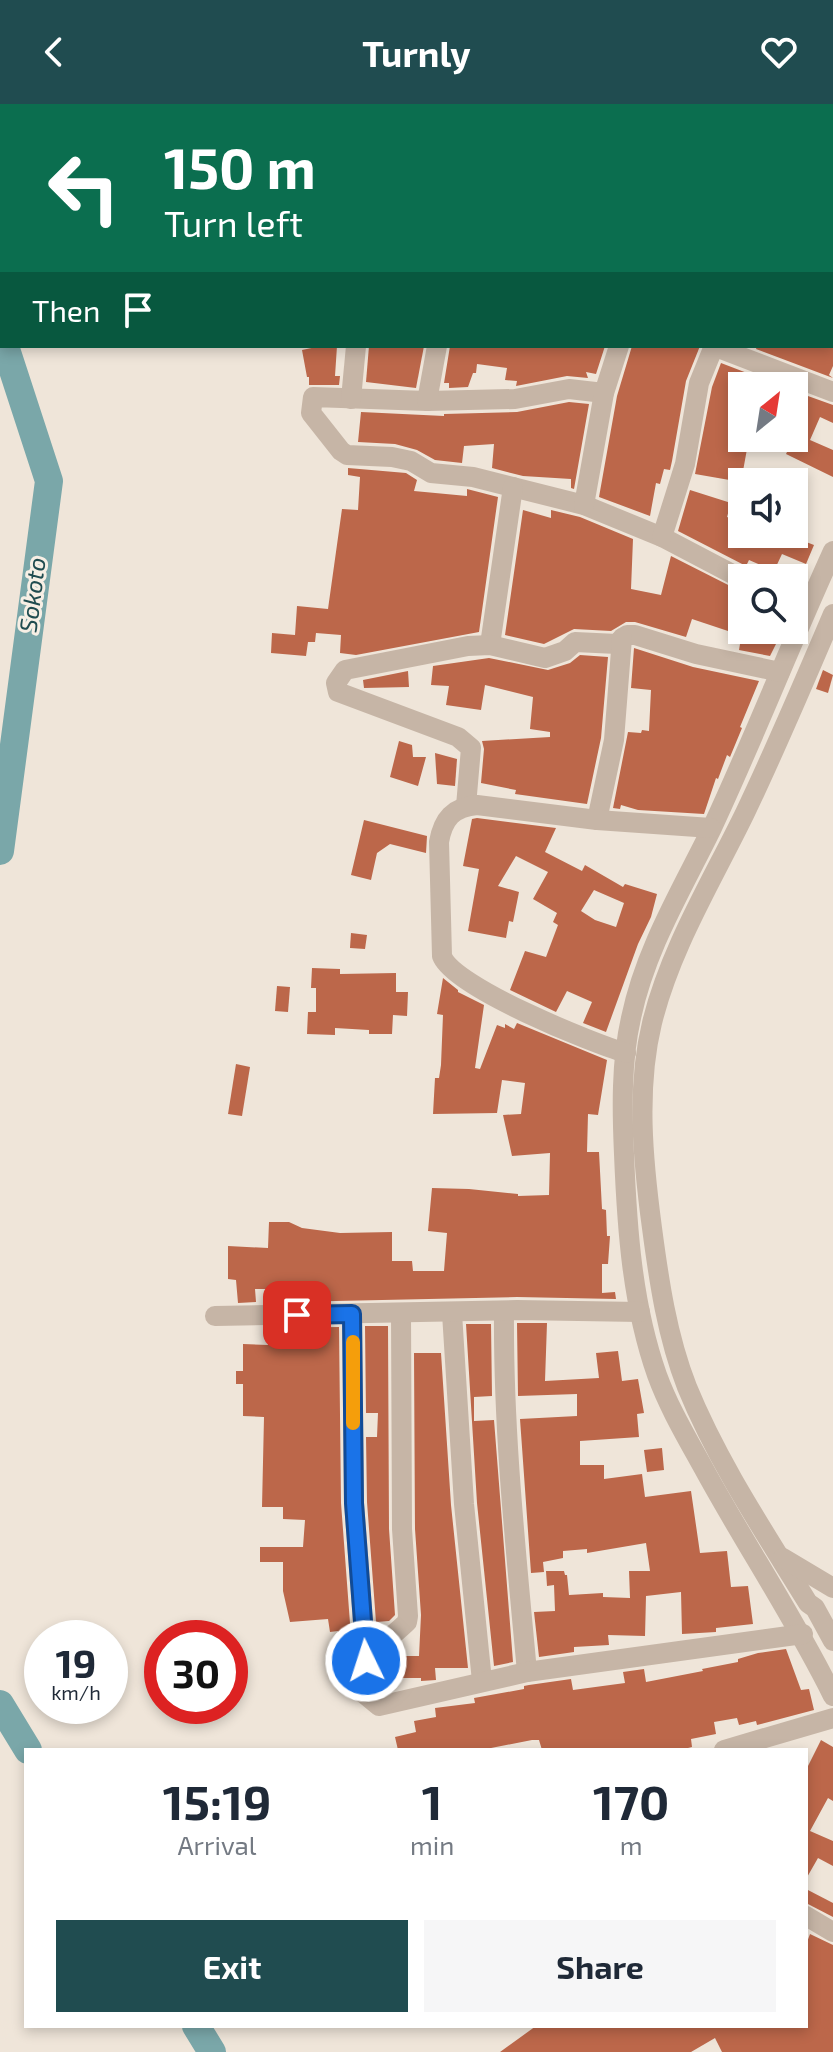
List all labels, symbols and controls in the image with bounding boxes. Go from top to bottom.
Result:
icon: back [32,30,76,74]
icon: heart [757,30,801,74]
text: Turnly [362,31,471,74]
text: 150 m [164,133,316,200]
icon: left [32,136,136,240]
text: Turn left [164,201,303,244]
icon: arrive [116,288,160,332]
text: Then [32,292,100,328]
north arrow [728,372,808,452]
map controls [728,372,808,644]
button: sound [728,468,808,548]
water label: Sokoto [13,556,50,634]
button: search [728,564,808,644]
pin [263,1281,331,1349]
icon: arrive [275,1293,319,1337]
position arrow [324,1619,408,1703]
speed limit sign: 30 [144,1620,248,1724]
text: 19 [56,1638,96,1686]
text: km/h [51,1680,101,1704]
text: 15:19 [163,1772,271,1830]
text: 1 [422,1772,442,1830]
text: 170 [593,1772,669,1830]
text: Arrival [177,1829,257,1860]
text: min [410,1829,454,1860]
text: m [620,1829,643,1860]
button: Exit [56,1920,408,2012]
button: Share [424,1920,776,2012]

